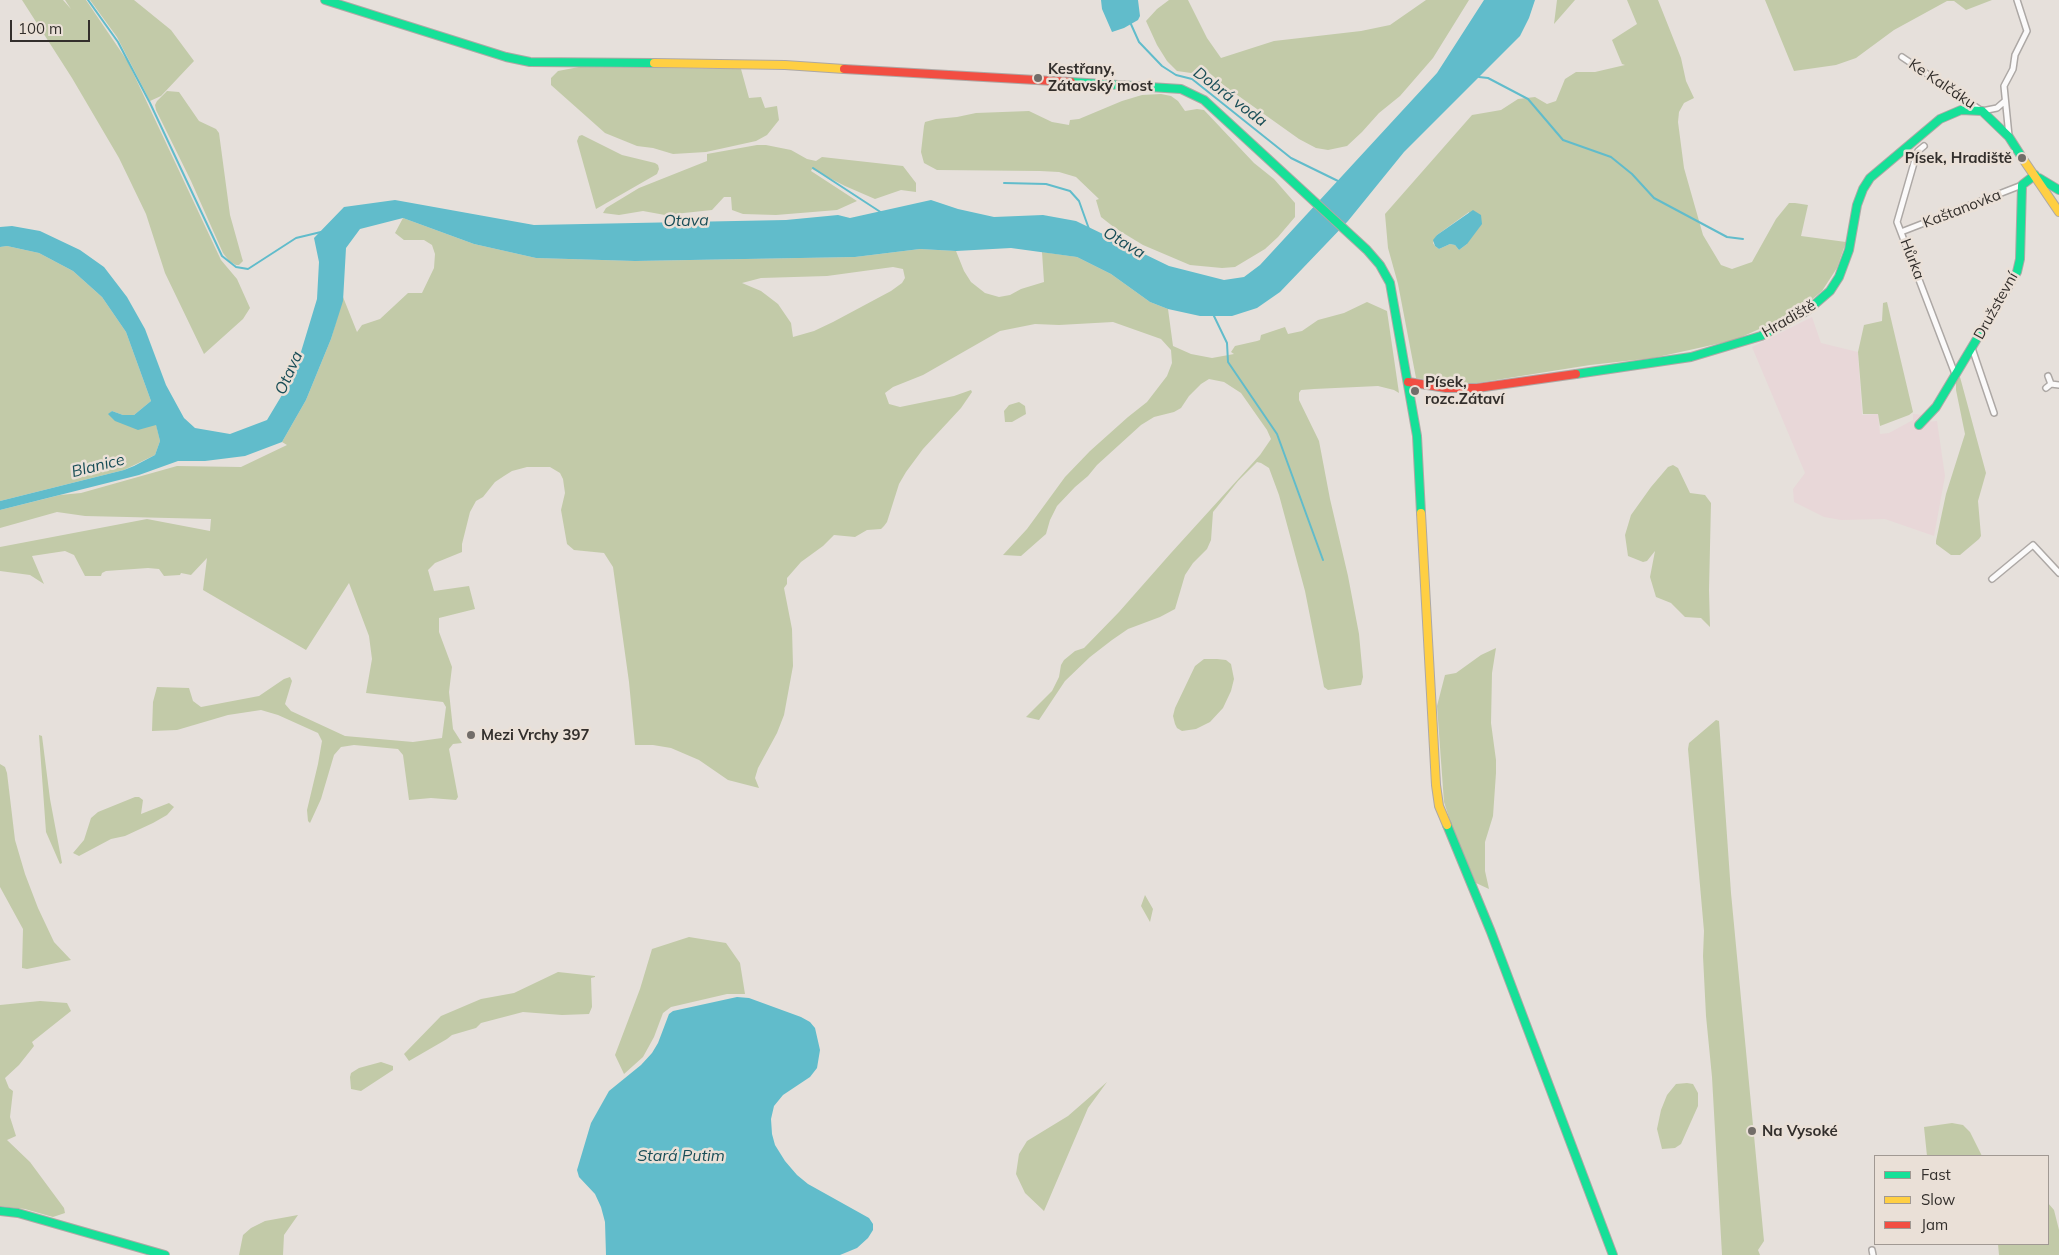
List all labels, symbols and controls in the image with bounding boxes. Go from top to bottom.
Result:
scale bar [12,10,92,42]
text: 100 m [18,19,62,38]
street label: Ke Kalčáku [1905,55,1979,113]
place label: Kestřany, Zátavský most [1048,60,1153,95]
water label: Dobrá voda [1189,63,1271,131]
marker: Kestřany, Zátavský most [1032,72,1044,84]
place label: Písek, Hradiště [1905,149,2012,167]
marker: Písek, Hradiště [2016,152,2028,164]
street label: Kaštanovka [1921,186,2003,232]
water label: Otava [663,211,709,231]
water label: Otava [1100,223,1148,263]
street label: Hůrka [1896,236,1928,282]
street label: Družstevní [1970,269,2022,343]
street label: Hradiště [1759,296,1819,342]
water label: Otava [271,348,307,398]
place label: Písek, rozc.Zátaví [1425,373,1504,408]
marker: Písek, rozc.Zátaví [1409,385,1421,397]
water label: Blanice [70,450,126,482]
place label: Mezi Vrchy 397 [481,726,590,744]
marker: Mezi Vrchy 397 [465,729,477,741]
place label: Na Vysoké [1762,1122,1838,1140]
marker: Na Vysoké [1746,1125,1758,1137]
water label: Stará Putim [637,1146,725,1166]
legend [1874,1155,2049,1245]
text: Fast [1921,1165,1951,1184]
text: Slow [1921,1190,1955,1209]
text: Jam [1921,1215,1948,1234]

